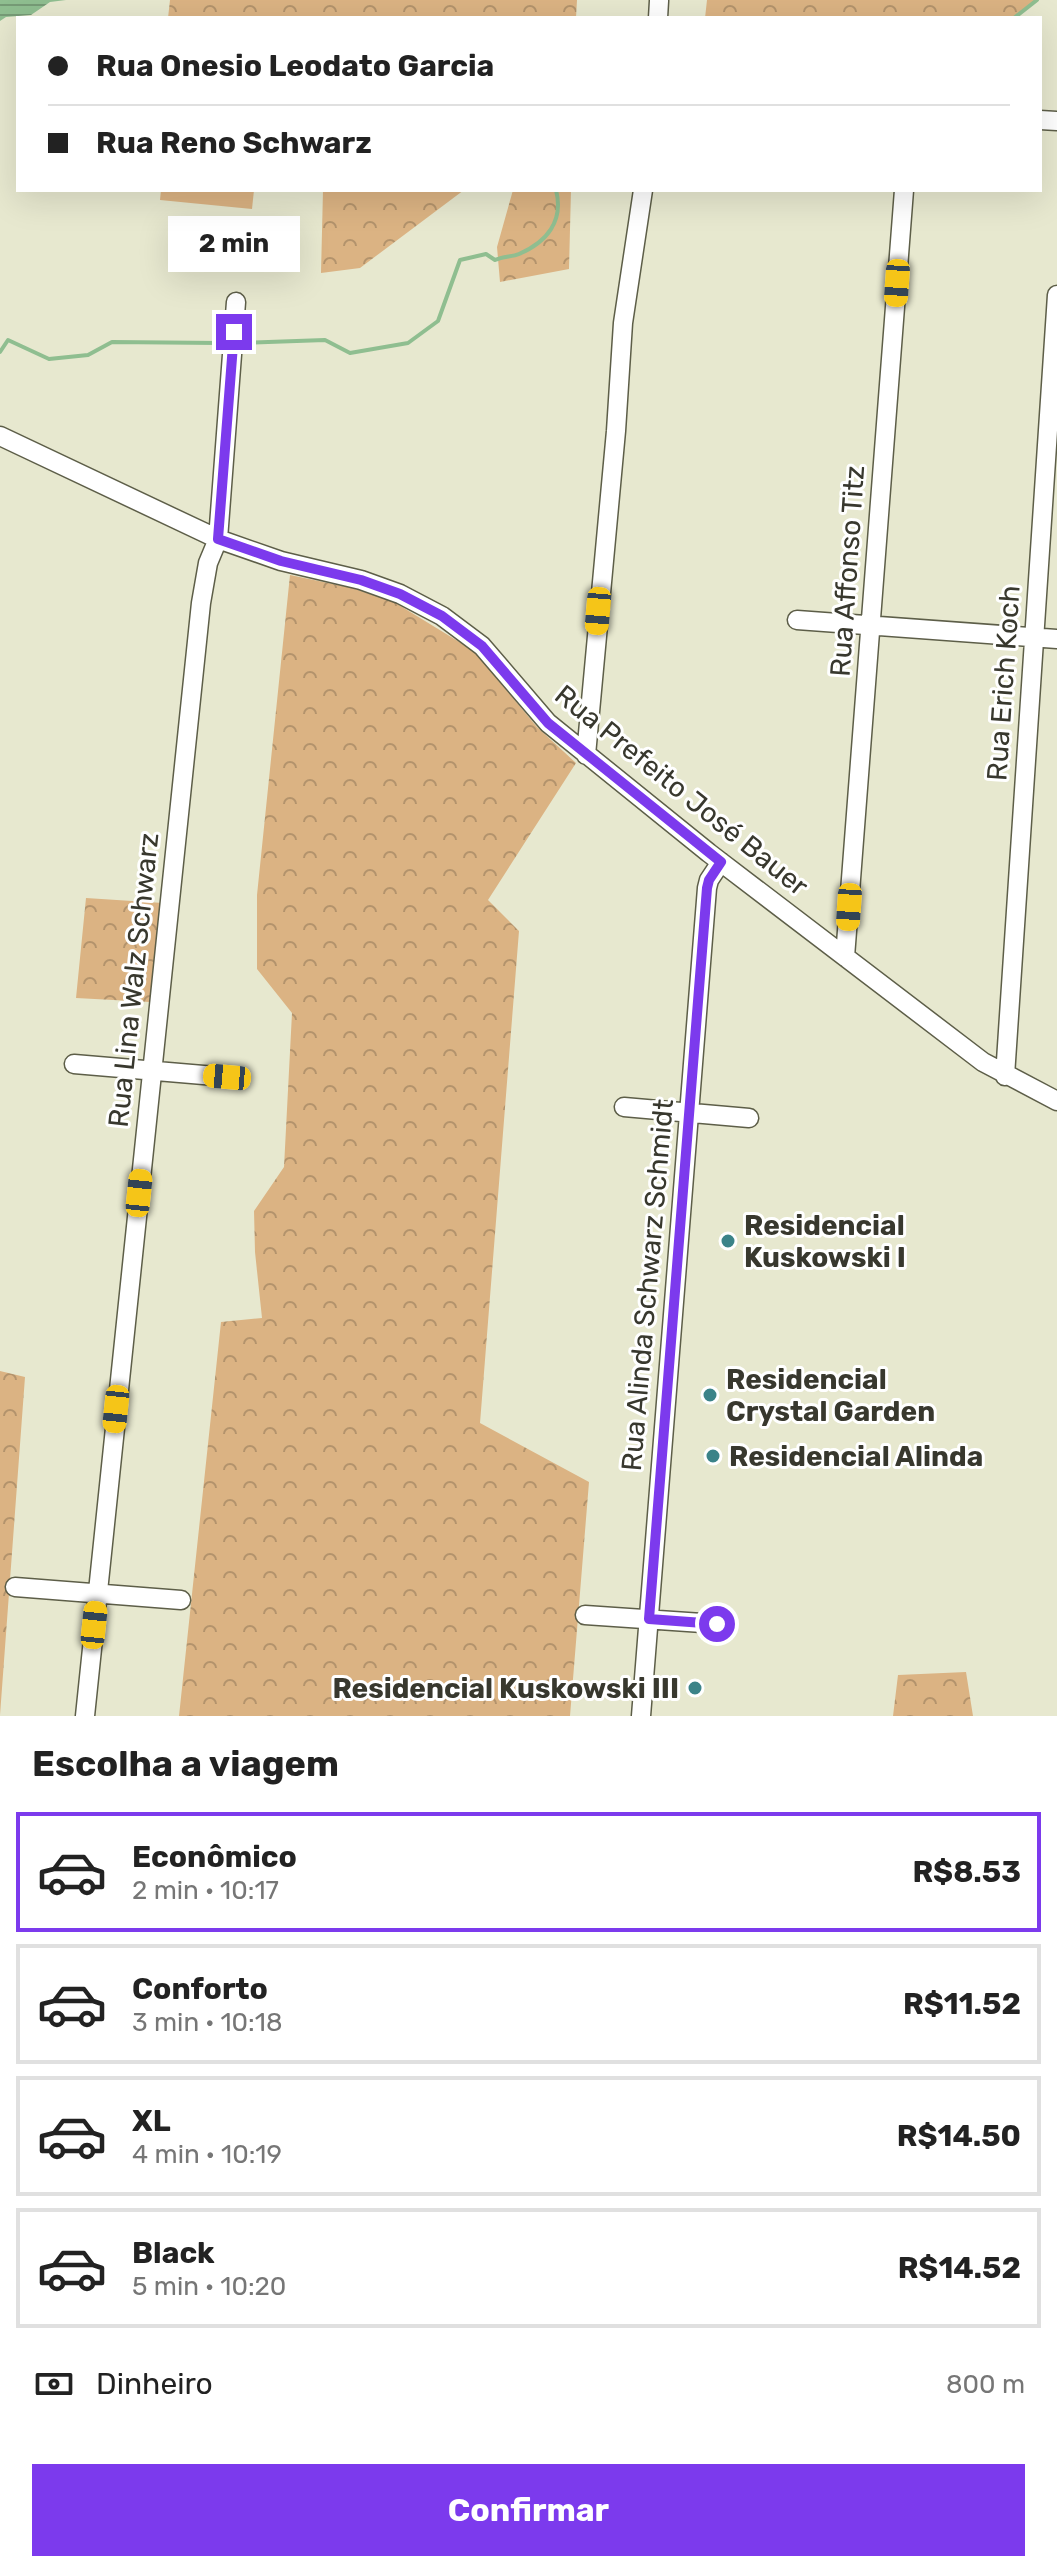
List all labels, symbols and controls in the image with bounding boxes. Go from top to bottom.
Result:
text: Rua Onesio Leodato Garcia [96,48,494,84]
text: Rua Reno Schwarz [96,125,372,161]
callout: 2 min [168,216,300,272]
text: 2 min [199,228,269,259]
car [883,258,911,308]
route end [216,314,252,350]
street label: Rua Affonso Titz [824,464,871,678]
street label: Rua Erich Koch [980,584,1027,782]
car [584,586,612,636]
street label: Rua Prefeito José Bauer [548,678,815,903]
street label: Rua Lina Walz Schwarz [102,831,165,1129]
car [835,882,863,932]
car [202,1063,252,1091]
street label: Rua Alinda Schwarz Schmidt [615,1098,680,1472]
car [125,1168,153,1218]
place label: Residencial Kuskowski I [744,1209,906,1274]
marker: Residencial Kuskowski I [719,1232,737,1250]
place label: Residencial Crystal Garden [726,1363,935,1428]
car [102,1384,130,1434]
marker: Residencial Crystal Garden [701,1386,719,1404]
place label: Residencial Alinda [729,1440,983,1473]
marker: Residencial Alinda [704,1447,722,1465]
car [80,1600,108,1650]
route start [699,1606,735,1642]
place label: Residencial Kuskowski III [332,1672,679,1705]
marker: Residencial Kuskowski III [686,1679,704,1697]
text: Escolha a viagem [32,1742,339,1785]
icon: car [36,1836,108,1908]
text: Econômico [132,1839,297,1875]
text: R$8.53 [912,1854,1021,1890]
text: 2 min · 10:17 [132,1875,279,1906]
icon: car [36,1968,108,2040]
text: Conforto [132,1971,268,2007]
text: R$11.52 [903,1986,1021,2022]
text: 3 min · 10:18 [132,2007,282,2038]
icon: car [36,2100,108,2172]
text: XL [132,2103,171,2139]
text: R$14.50 [897,2118,1021,2154]
text: 4 min · 10:19 [132,2139,282,2170]
icon: car [36,2232,108,2304]
text: Black [132,2235,215,2271]
text: R$14.52 [898,2250,1021,2286]
text: 5 min · 10:20 [132,2271,286,2302]
icon: cash [32,2362,76,2406]
text: Dinheiro [96,2366,213,2402]
text: 800 m [946,2369,1025,2400]
button: Confirmar [32,2464,1025,2556]

